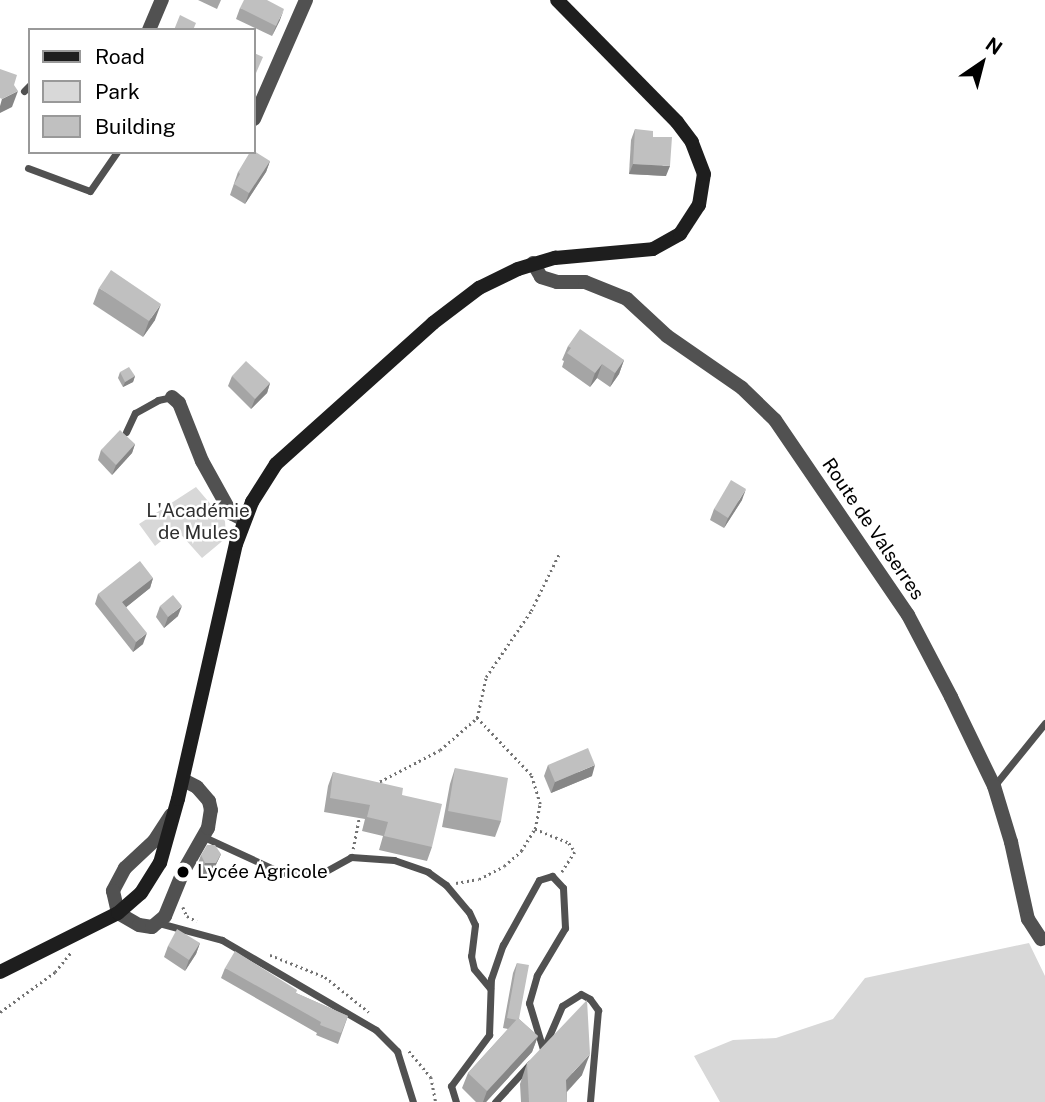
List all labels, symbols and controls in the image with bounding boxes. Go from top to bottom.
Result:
legend [28,28,256,154]
north arrow [947,28,1017,98]
text: N [982,33,1006,59]
text: Road [95,44,145,69]
text: Park [95,79,140,104]
text: Building [95,114,176,139]
street label: Route de Valserres [817,453,929,605]
park label: L'Académie de Mules [146,500,250,544]
place label: Lycée Agricole [197,861,328,883]
marker: Lycée Agricole [175,864,191,880]

